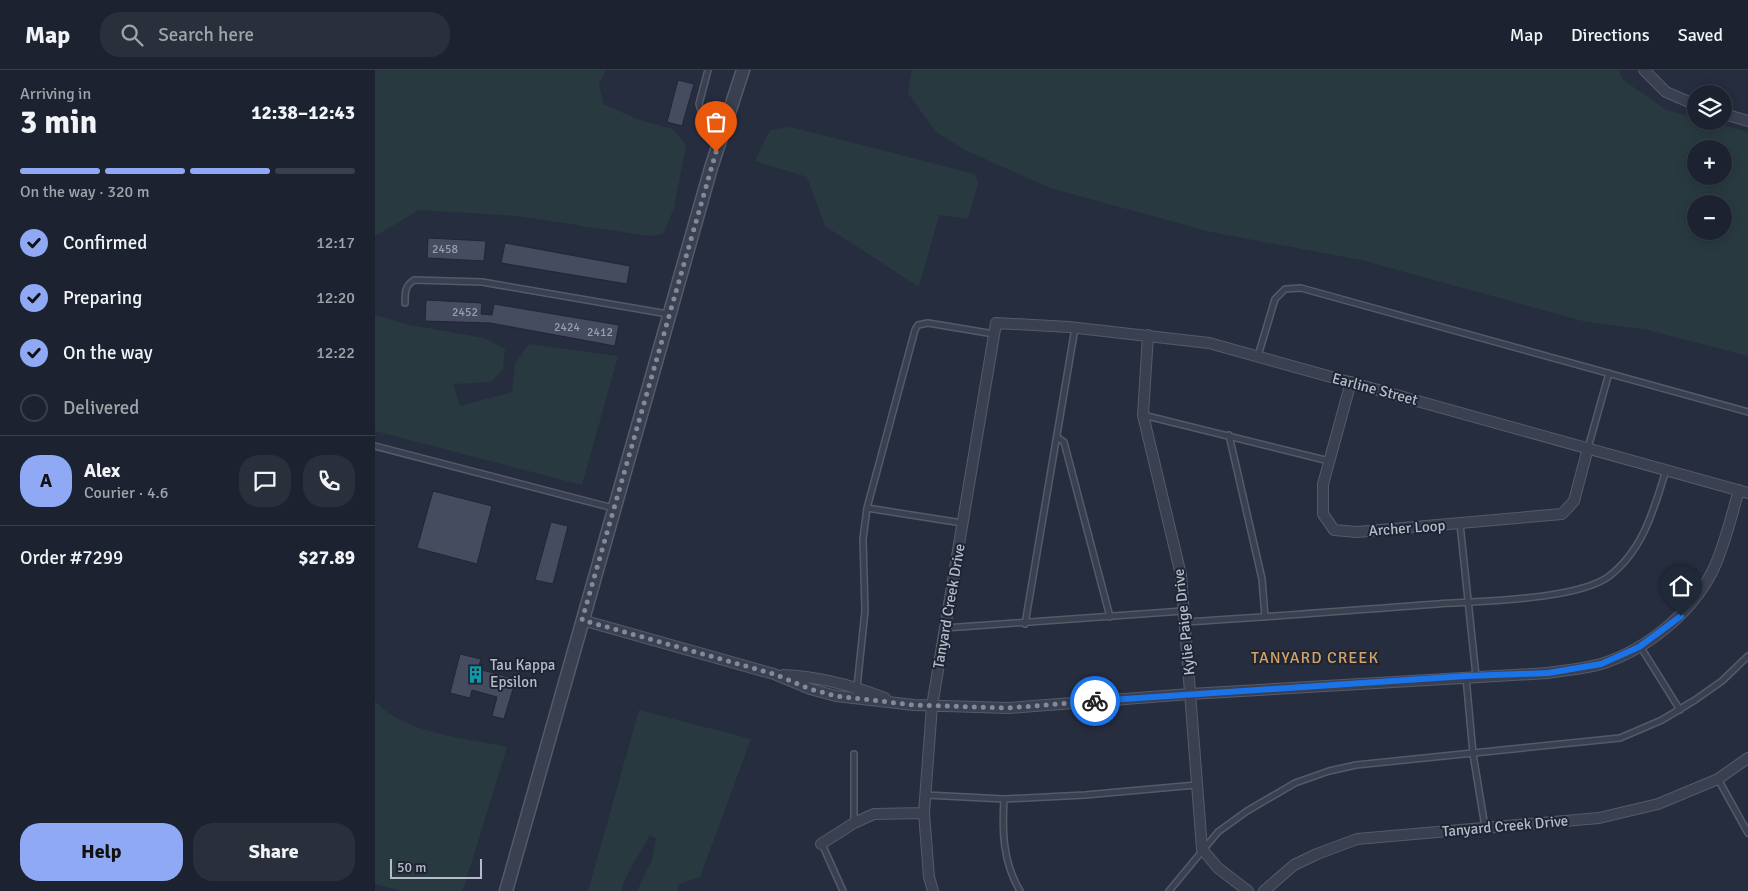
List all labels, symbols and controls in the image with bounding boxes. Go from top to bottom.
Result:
search box [100,12,450,57]
text: Map [25,20,70,50]
icon: search [118,21,146,49]
text: Search here [158,23,254,47]
text: Map [1510,24,1543,46]
text: Directions [1571,24,1650,46]
text: Saved [1678,24,1723,46]
text: Arriving in [20,84,91,104]
map controls [1687,85,1732,240]
button: layers [1687,85,1732,130]
text: 12:38–12:43 [251,101,355,125]
pin [695,101,737,152]
text: 3 min [20,103,97,142]
icon: bag [702,108,730,136]
button: + [1687,140,1732,185]
text: On the way · 320 m [20,182,150,202]
button: − [1687,195,1732,240]
icon: check [20,229,48,257]
text: Confirmed [63,231,147,255]
text: 12:17 [316,233,355,253]
house number: 2458 [432,242,458,257]
icon: check [20,284,48,312]
text: Preparing [63,286,142,310]
text: 12:20 [316,288,355,308]
house number: 2452 [452,305,478,320]
house number: 2424 [554,320,580,335]
house number: 2412 [587,325,613,340]
icon: check [20,339,48,367]
text: On the way [63,341,153,365]
text: 12:22 [316,343,355,363]
street label: Earline Street [1330,369,1420,409]
text: Delivered [63,396,139,420]
button: chat [239,455,291,507]
button: phone [303,455,355,507]
text: Alex [84,459,120,483]
text: A [40,469,52,493]
text: Courier · 4.6 [84,483,168,503]
street label: Archer Loop [1368,516,1446,540]
street label: Tanyard Creek Drive [929,542,969,670]
text: Order #7299 [20,546,123,570]
text: $27.89 [298,546,355,570]
pin [1660,565,1702,616]
street label: Kylie Paige Drive [1169,568,1199,676]
icon: home [1667,572,1695,600]
district label: TANYARD CREEK [1251,648,1379,668]
place label: Tau Kappa Epsilon [490,656,555,691]
building icon: Tau Kappa Epsilon [466,664,486,684]
courier [1070,676,1120,726]
icon: bike [1081,687,1109,715]
street label: Tanyard Creek Drive [1441,812,1569,840]
button: Help [20,823,183,881]
button: Share [193,823,355,881]
scale bar [390,856,483,879]
text: 50 m [397,859,426,876]

